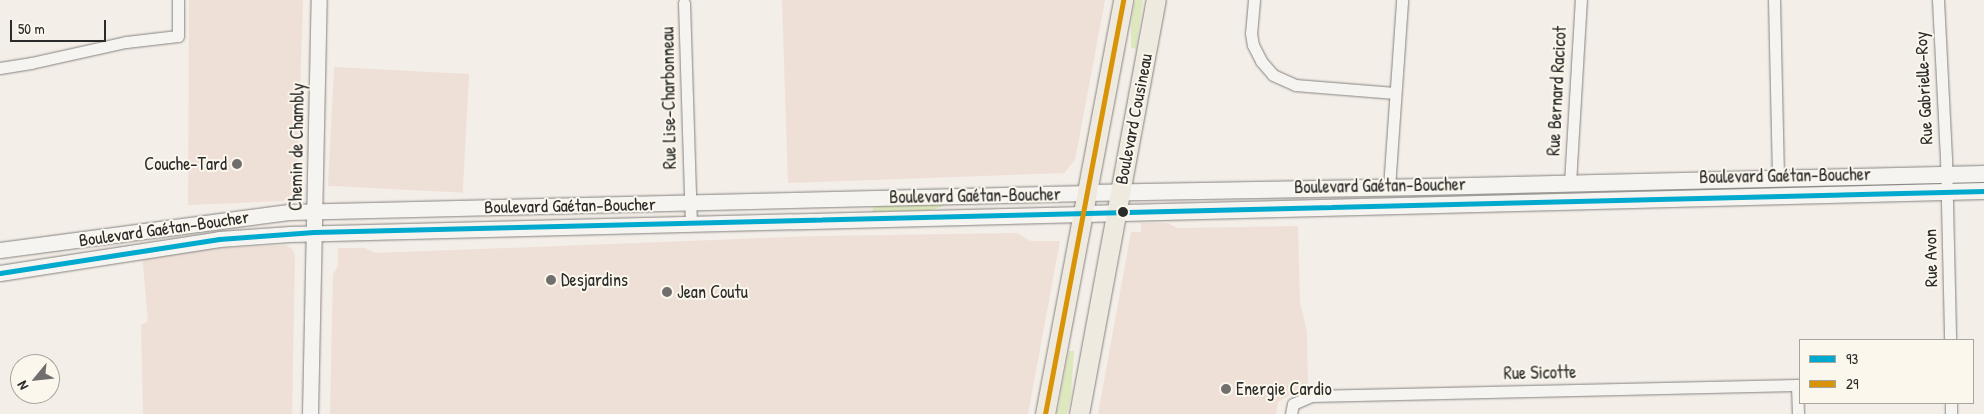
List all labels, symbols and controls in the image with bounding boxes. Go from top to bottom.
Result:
scale bar [12,10,109,42]
text: 50 m [18,18,45,39]
street label: Rue Bernard Racicot [1543,26,1571,156]
street label: Rue Lise-Charbonneau [657,27,681,169]
street label: Rue Gabrielle-Roy [1910,31,1938,145]
street label: Boulevard Cousineau [1111,52,1157,186]
street label: Chemin de Chambly [285,83,309,211]
place label: Couche-Tard [144,153,227,175]
marker: Couche-Tard [231,158,243,170]
street label: Boulevard Gaétan-Boucher [1699,164,1871,188]
street label: Boulevard Gaétan-Boucher [1294,174,1466,198]
street label: Boulevard Gaétan-Boucher [889,184,1061,208]
street label: Boulevard Gaétan-Boucher [484,194,656,218]
street label: Boulevard Gaétan-Boucher [78,206,250,252]
unlabelled marker [1118,207,1128,217]
street label: Rue Avon [1920,229,1942,287]
place label: Desjardins [561,269,628,291]
marker: Desjardins [545,274,557,286]
place label: Jean Coutu [677,281,748,303]
marker: Jean Coutu [661,286,673,298]
legend [1799,339,1974,404]
text: 93 [1846,348,1858,369]
north arrow [10,354,60,404]
street label: Rue Sicotte [1503,362,1577,384]
text: 29 [1846,373,1859,394]
text: N [12,378,32,394]
place label: Energie Cardio [1236,378,1332,400]
marker: Energie Cardio [1220,383,1232,395]

